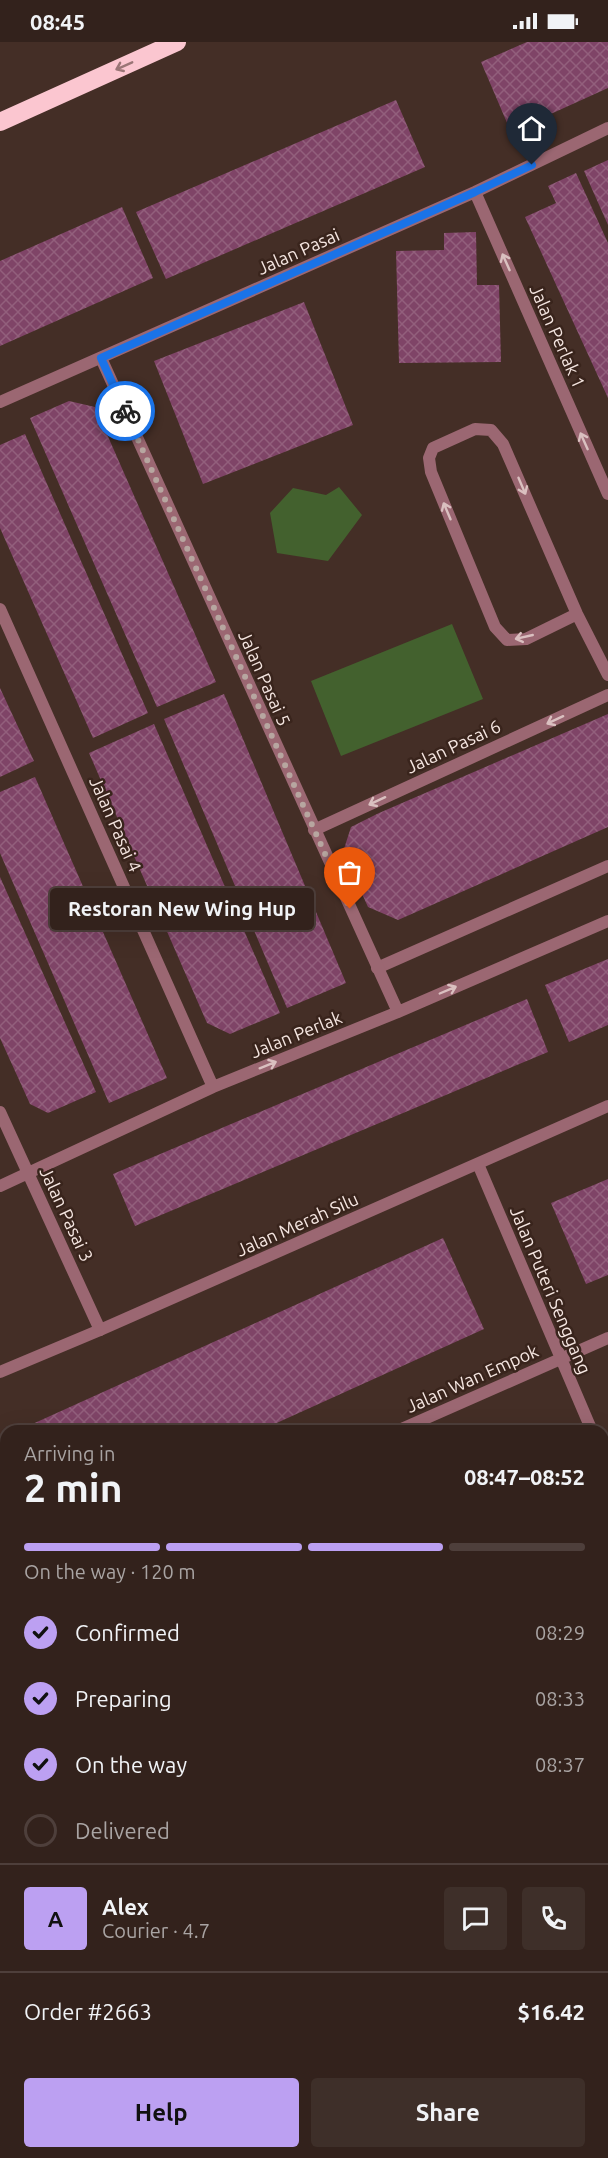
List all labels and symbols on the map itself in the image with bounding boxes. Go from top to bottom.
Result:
one-way arrow [115,61,133,72]
pin [506,103,557,165]
street label: Jalan Pasai [254,224,342,278]
one-way arrow [500,253,511,272]
street label: Jalan Perlak 1 [526,281,590,391]
courier [95,381,155,441]
one-way arrow [578,432,590,450]
one-way arrow [517,477,528,495]
one-way arrow [441,503,452,521]
street label: Jalan Pasai 5 [235,627,295,729]
one-way arrow [515,632,534,644]
one-way arrow [546,714,564,726]
street label: Jalan Pasai 6 [403,715,503,777]
street label: Jalan Pasai 4 [86,773,146,875]
one-way arrow [369,795,387,807]
pin [324,847,375,909]
callout: Restoran New Wing Hup [50,888,314,930]
one-way arrow [438,984,456,996]
street label: Jalan Perlak [247,1007,345,1061]
one-way arrow [258,1059,276,1070]
street label: Jalan Pasai 3 [36,1164,98,1264]
street label: Jalan Merah Silu [233,1188,361,1260]
street label: Jalan Puteri Senggang [507,1203,595,1377]
street label: Jalan Wan Empok [403,1340,541,1416]

